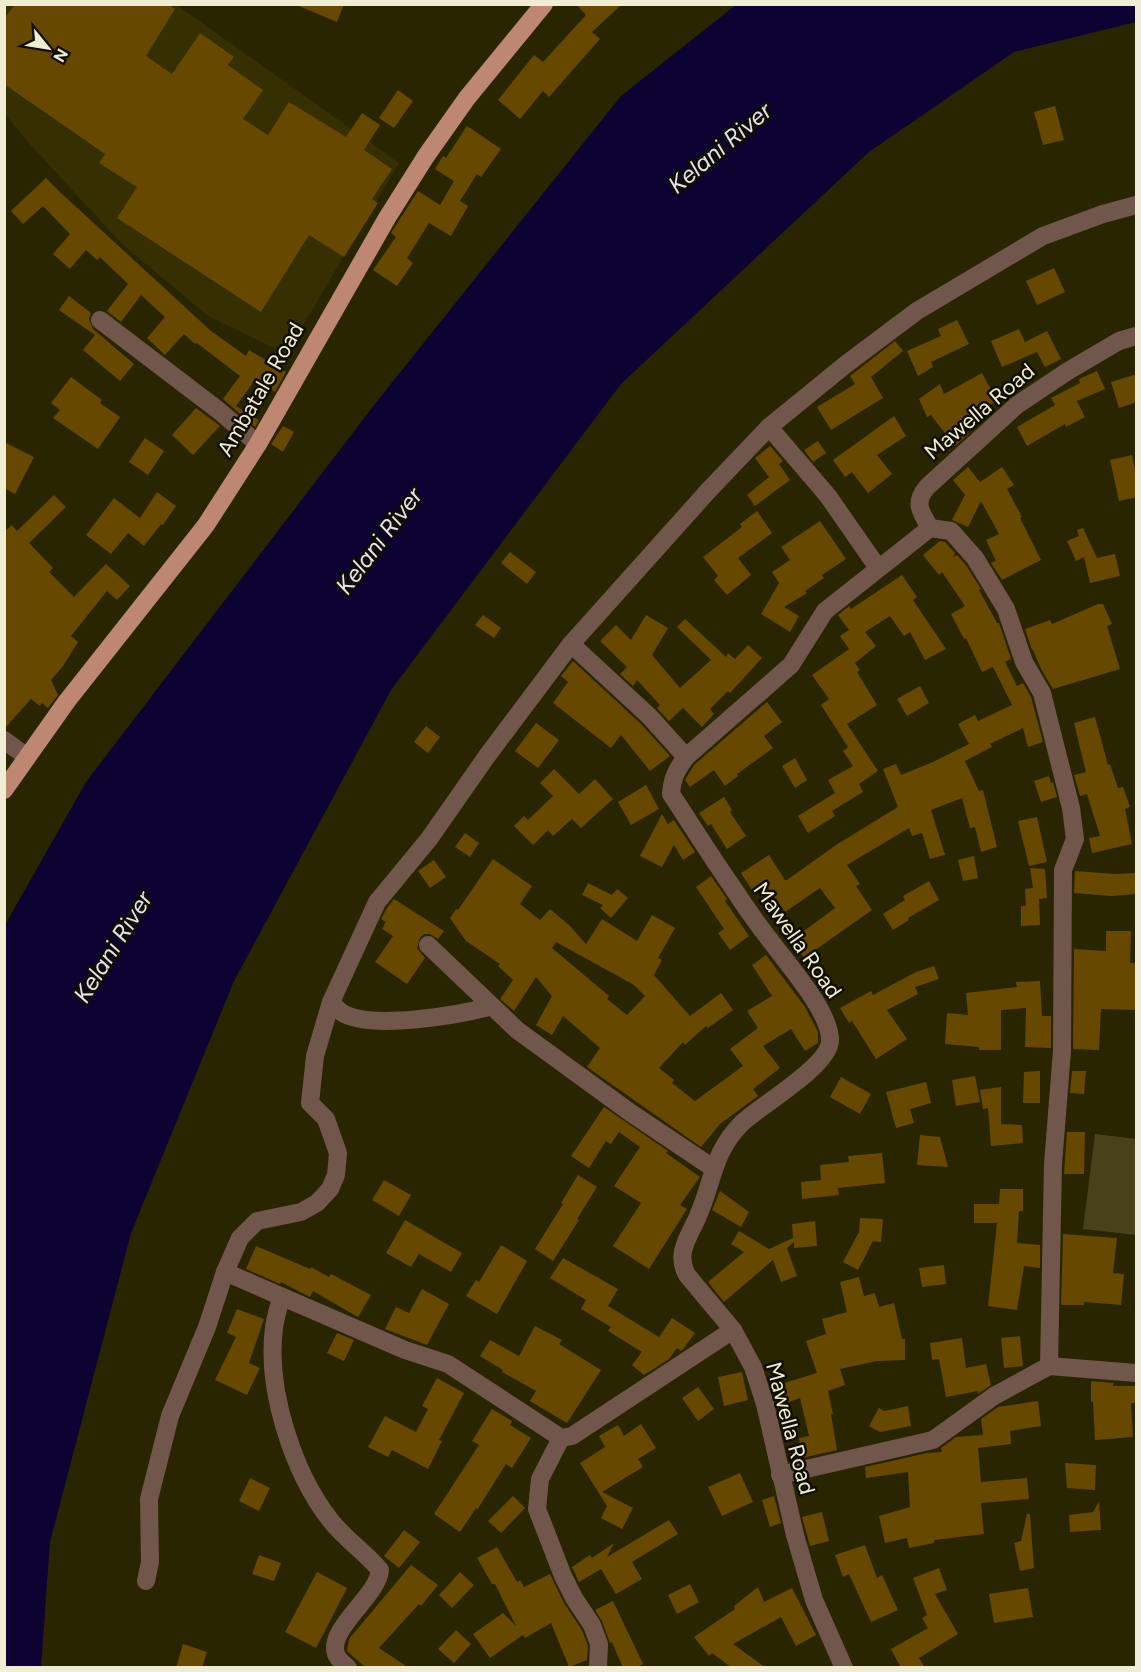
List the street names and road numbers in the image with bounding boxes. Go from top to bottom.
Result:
street label: Ambatale Road [211,317,310,461]
street label: Mawella Road [919,357,1040,465]
street label: Mawella Road [748,877,848,1004]
street label: Mawella Road [760,1359,821,1497]

